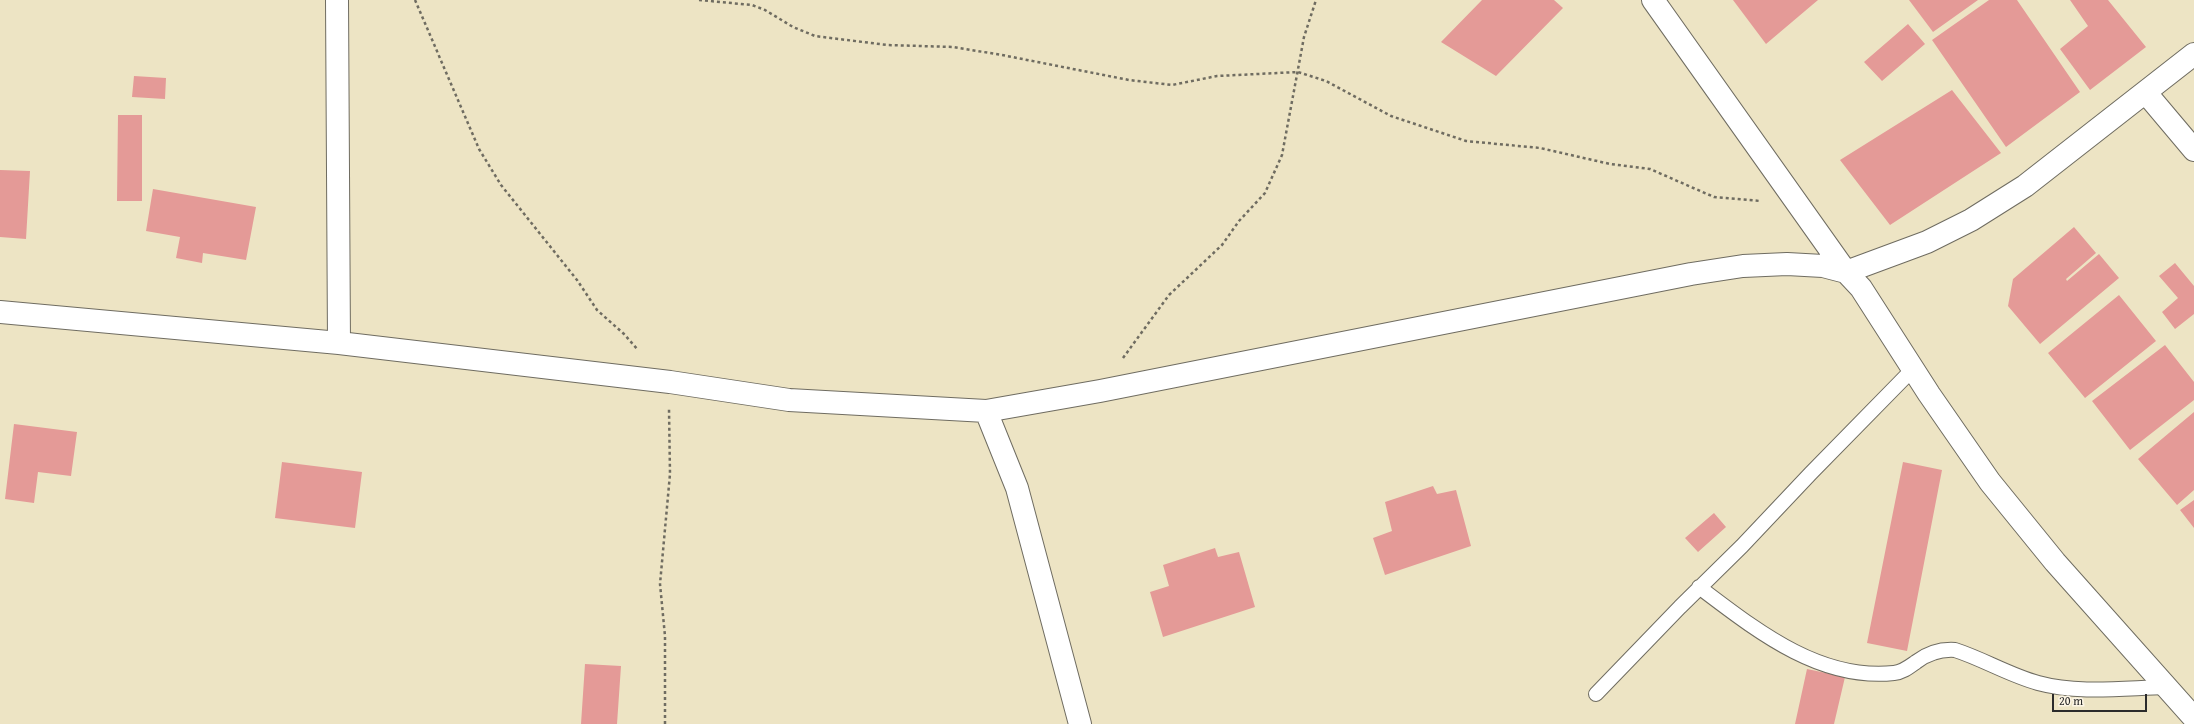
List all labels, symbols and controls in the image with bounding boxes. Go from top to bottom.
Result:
scale bar [2054,686,2149,712]
text: 20 m [2059,692,2083,709]

